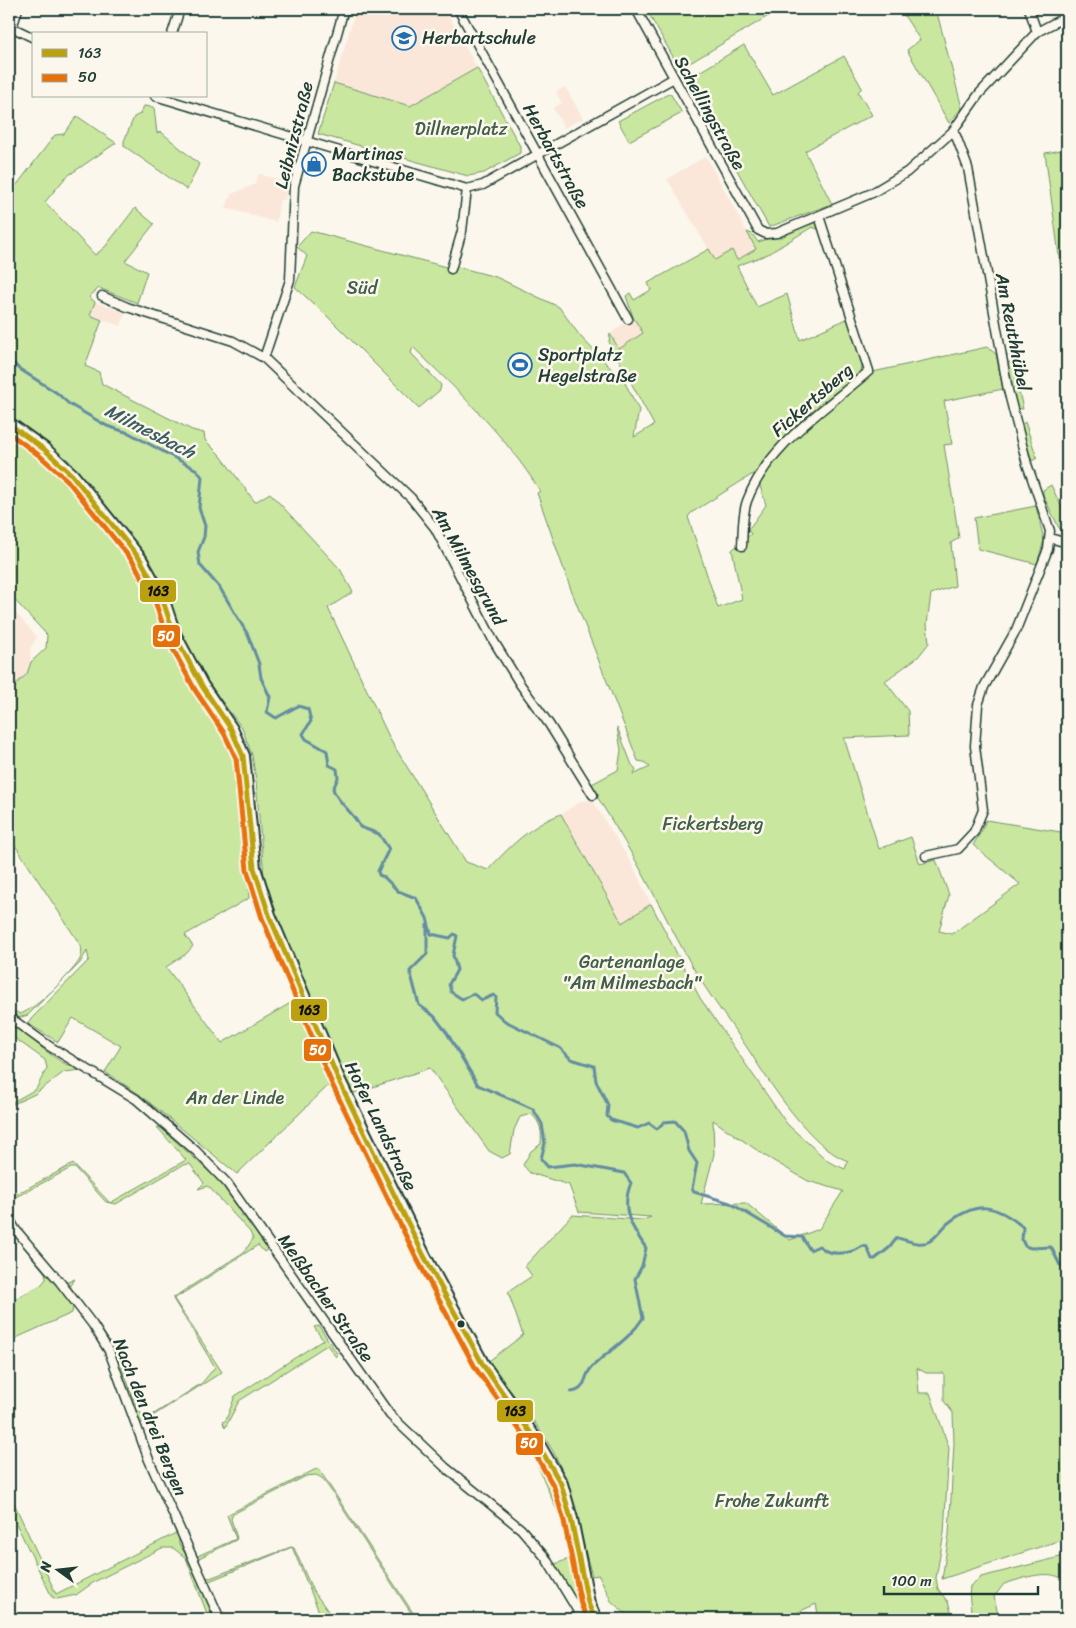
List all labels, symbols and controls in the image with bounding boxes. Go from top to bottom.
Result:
place label: Herbartschule [422,22,536,54]
school or university icon: Herbartschule [391,25,417,51]
legend [32,32,208,98]
text: 163 [78,40,101,66]
street label: Schellingstraße [665,50,755,176]
text: 50 [78,64,97,90]
street label: Leibnizstraße [265,78,323,192]
street label: Herbartstraße [514,97,598,215]
park label: Dillnerplatz [415,113,508,145]
place label: Martinas Backstube [332,138,414,191]
shop icon: Martinas Backstube [301,151,327,177]
street label: Am Reuthhübel [986,269,1040,395]
park label: Süd [347,272,379,304]
place label: Sportplatz Hegelstraße [538,339,637,392]
sports icon: Sportplatz Hegelstraße [507,352,533,378]
street label: Fickertsberg [763,355,861,445]
water label: Milmesbach [99,394,203,469]
street label: Am Milmesgrund [423,500,516,633]
line badge: 163 [139,579,177,603]
text: 163 [147,579,169,604]
line badge: 50 [152,624,181,648]
text: 50 [157,624,175,649]
park label: Fickertsberg [663,808,763,840]
park label: Gartenanlage "Am Milmesbach" [563,946,703,999]
line badge: 163 [290,998,328,1022]
text: 163 [298,998,320,1023]
line badge: 50 [303,1038,332,1062]
text: 50 [309,1038,327,1063]
street label: Hofer Landstraße [336,1055,426,1197]
park label: An der Linde [185,1082,284,1114]
street label: Meßbacher Straße [269,1227,383,1369]
unlabelled marker [456,1319,466,1329]
street label: Nach den drei Bergen [104,1333,196,1501]
line badge: 163 [496,1399,534,1423]
text: 163 [504,1399,526,1424]
text: 50 [520,1431,538,1456]
line badge: 50 [515,1432,544,1456]
park label: Frohe Zukunft [715,1485,830,1517]
north arrow [32,1546,82,1596]
text: N [32,1559,59,1576]
scale bar [884,1563,1037,1595]
text: 100 m [891,1568,932,1594]

